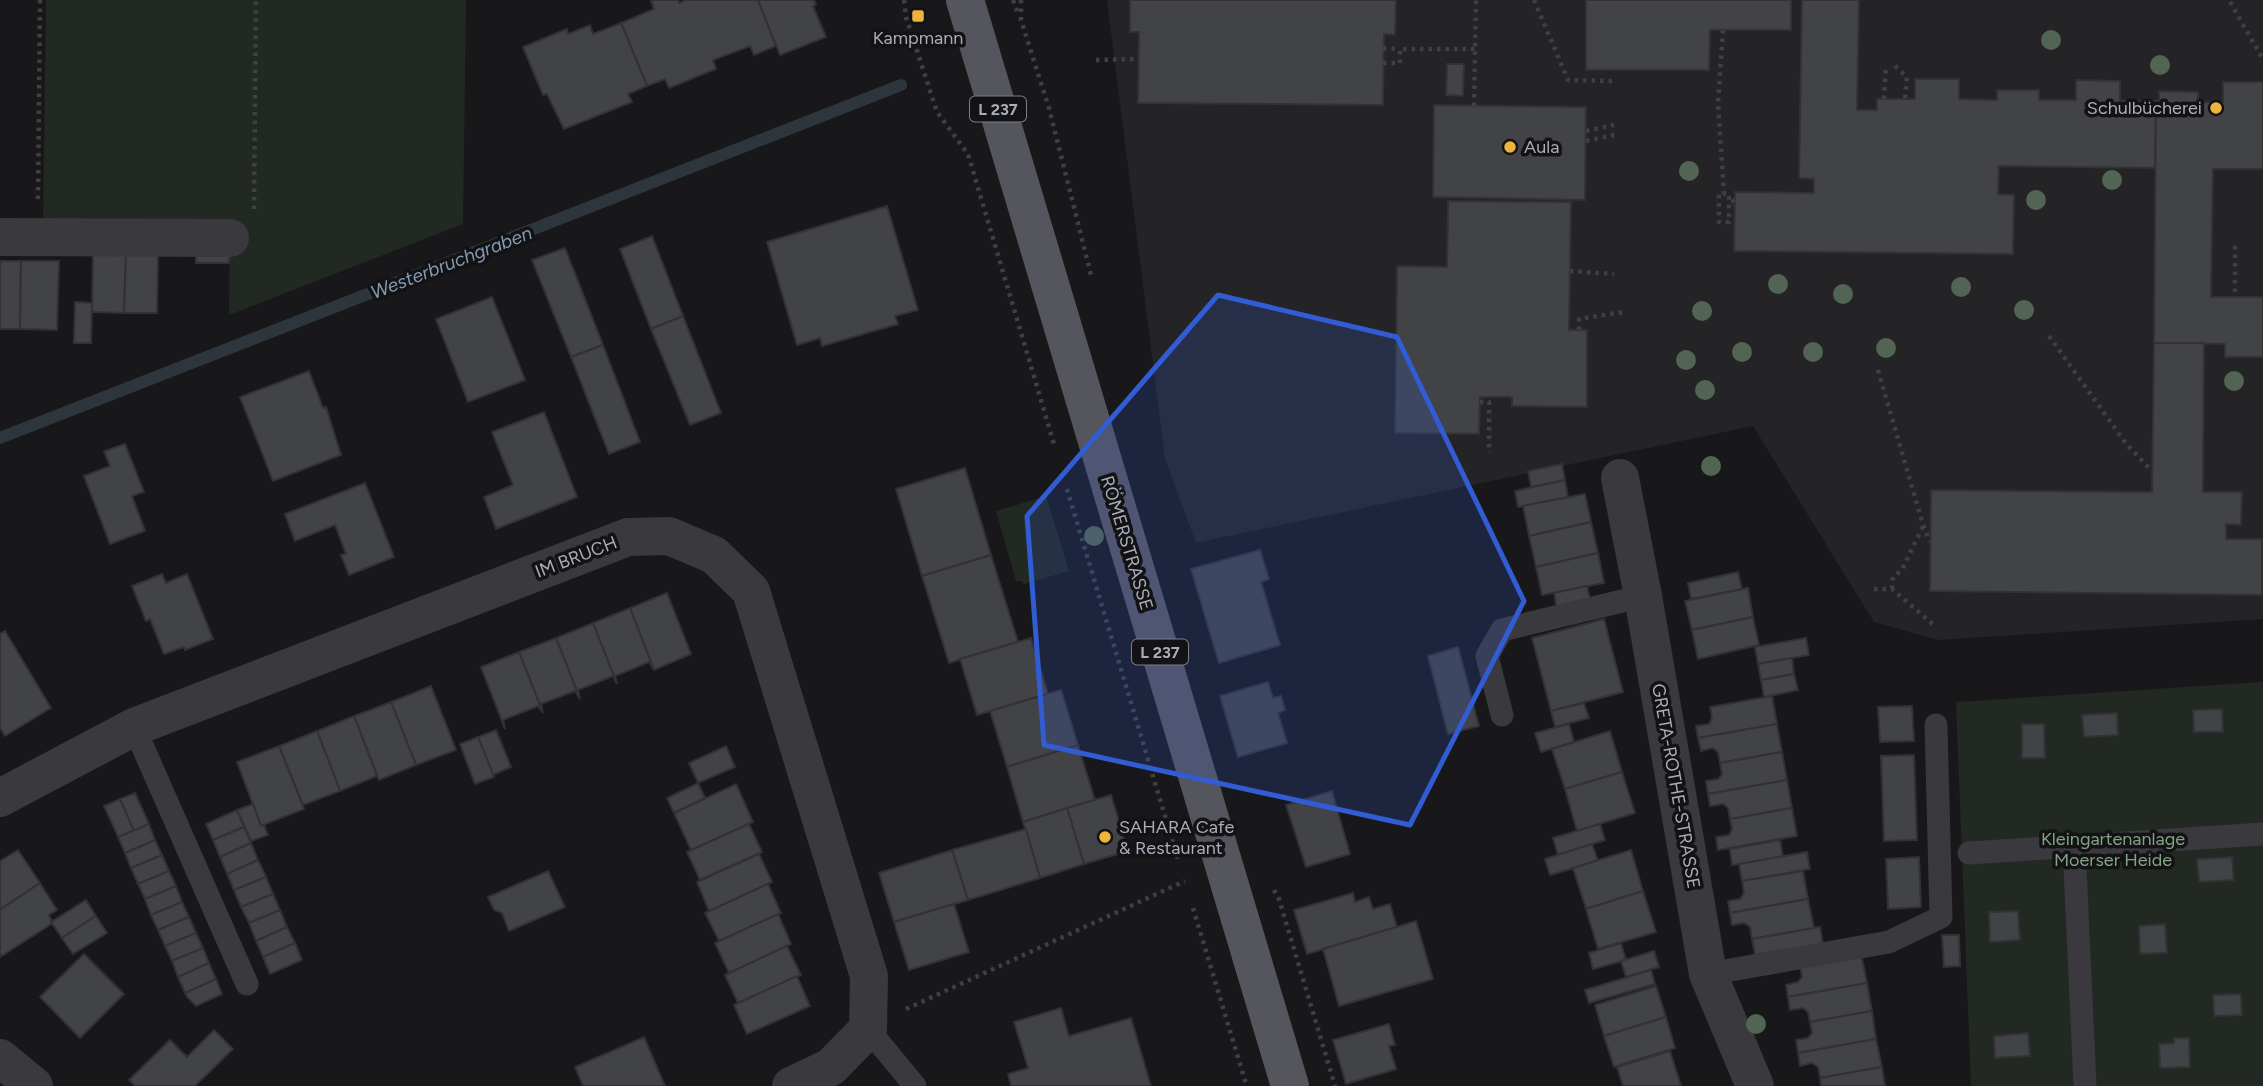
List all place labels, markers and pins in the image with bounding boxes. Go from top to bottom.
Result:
marker: Kampmann [910,8,926,24]
place label: Kampmann [873,27,963,49]
place label: Schulbücherei [2087,97,2202,119]
marker: Schulbücherei [2208,100,2224,116]
place label: Aula [1524,136,1559,158]
marker: Aula [1502,139,1518,155]
place label: SAHARA Cafe & Restaurant [1119,816,1235,859]
marker: SAHARA Cafe & Restaurant [1097,829,1113,845]

